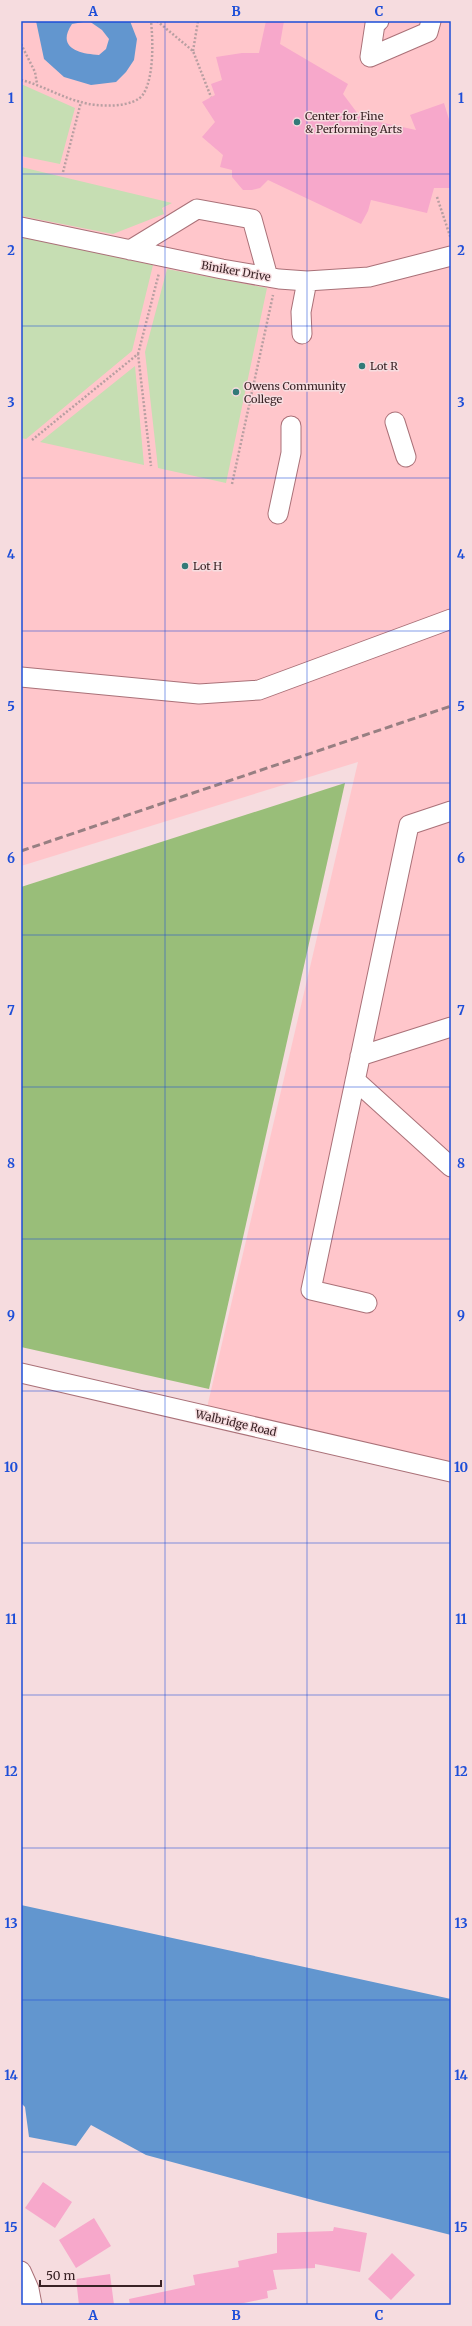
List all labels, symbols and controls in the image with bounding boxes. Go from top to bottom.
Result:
text: A [87,3,98,20]
text: B [231,3,241,20]
text: C [375,3,384,20]
text: 1 [8,90,14,107]
text: 1 [458,90,464,107]
place label: Center for Fine & Performing Arts [305,109,402,136]
marker: Center for Fine & Performing Arts [292,117,302,127]
text: 2 [7,242,15,259]
text: 2 [457,242,465,259]
street label: Biniker Drive [200,258,272,284]
place label: Lot R [370,359,398,373]
marker: Lot R [357,361,367,371]
place label: Owens Community College [244,379,346,406]
marker: Owens Community College [231,387,241,397]
text: 3 [7,394,15,411]
text: 3 [457,394,465,411]
text: 4 [7,546,16,563]
text: 4 [457,546,466,563]
place label: Lot H [193,559,222,573]
marker: Lot H [180,561,190,571]
text: 5 [7,698,15,715]
text: 5 [457,698,465,715]
text: 6 [7,850,15,867]
text: 6 [457,850,465,867]
text: 7 [7,1002,15,1019]
text: 7 [457,1002,465,1019]
text: 8 [7,1155,15,1172]
text: 8 [457,1155,465,1172]
text: 9 [7,1307,15,1324]
text: 9 [457,1307,465,1324]
street label: Walbridge Road [193,1407,278,1439]
text: 10 [4,1459,18,1476]
text: 10 [454,1459,468,1476]
text: 11 [5,1611,17,1628]
text: 11 [455,1611,467,1628]
text: 12 [4,1763,18,1780]
text: 12 [454,1763,468,1780]
text: 13 [4,1915,18,1932]
text: 13 [454,1915,468,1932]
text: 14 [4,2067,19,2084]
text: 14 [454,2067,469,2084]
text: 15 [4,2219,18,2236]
text: 15 [454,2219,468,2236]
scale bar [40,2262,161,2288]
text: 50 m [46,2268,75,2283]
text: A [87,2307,98,2324]
text: B [231,2307,241,2324]
text: C [375,2307,384,2324]

